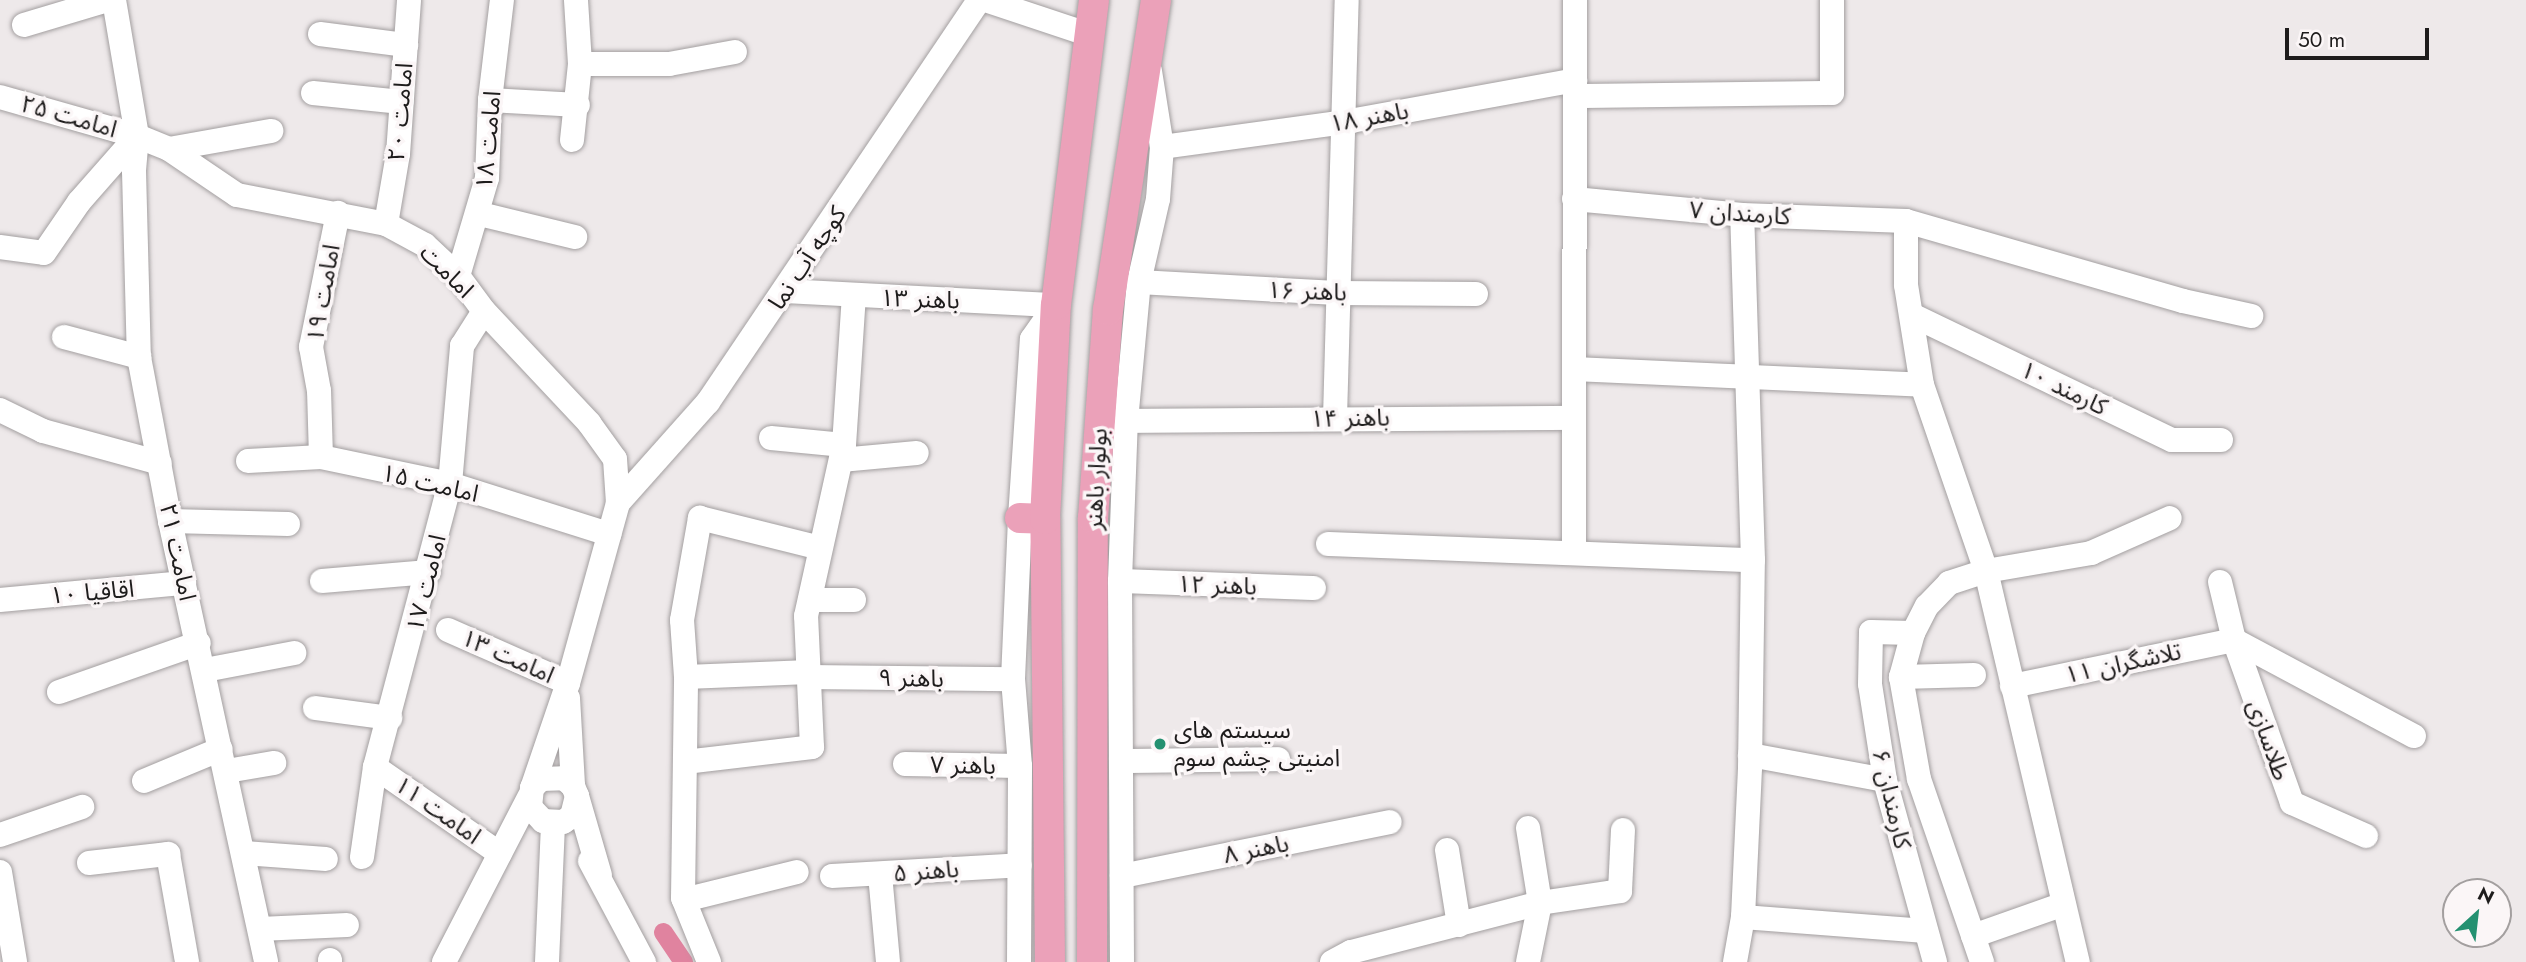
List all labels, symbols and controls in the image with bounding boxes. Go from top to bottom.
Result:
scale bar [2288,14,2432,58]
text: 50 m [2298,25,2345,55]
street label: امامت ۲۰ [381,62,419,162]
street label: امامت ۲۵ [18,89,120,143]
street label: امامت ۱۸ [469,90,507,190]
street label: باهنر ۱۸ [1327,96,1411,138]
street label: کارمندان ۷ [1688,195,1792,231]
street label: کوچه آب نما [762,201,852,315]
street label: امامت [414,238,480,304]
street label: امامت ۱۹ [300,242,346,344]
street label: باهنر ۱۶ [1267,275,1347,307]
street label: باهنر ۱۳ [880,283,960,315]
street label: کارمند ۱۰ [2016,355,2112,421]
street label: باهنر ۱۴ [1310,403,1390,433]
street label: بولوار باهنر [1079,427,1113,531]
street label: امامت ۱۵ [379,458,481,508]
street label: امامت ۲۱ [154,501,202,603]
street label: امامت ۱۷ [400,532,452,634]
street label: باهنر ۱۲ [1177,569,1257,601]
street label: اقاقیا ۱۰ [49,574,135,610]
street label: امامت ۱۳ [457,623,559,689]
street label: تلاشگران ۱۱ [2062,637,2184,689]
street label: باهنر ۹ [878,663,944,693]
street label: طلاسازی [2242,696,2296,784]
place label: سیستم های امنیتی چشم سوم [1174,716,1340,772]
marker: سیستم های امنیتی چشم سوم [1152,736,1168,752]
street label: کارمندان ۶ [1867,746,1917,852]
street label: باهنر ۷ [930,750,996,780]
street label: امامت ۱۱ [389,770,487,850]
street label: باهنر ۸ [1221,829,1291,869]
street label: باهنر ۵ [892,854,960,888]
north arrow [2442,878,2512,948]
text: N [2473,880,2499,911]

